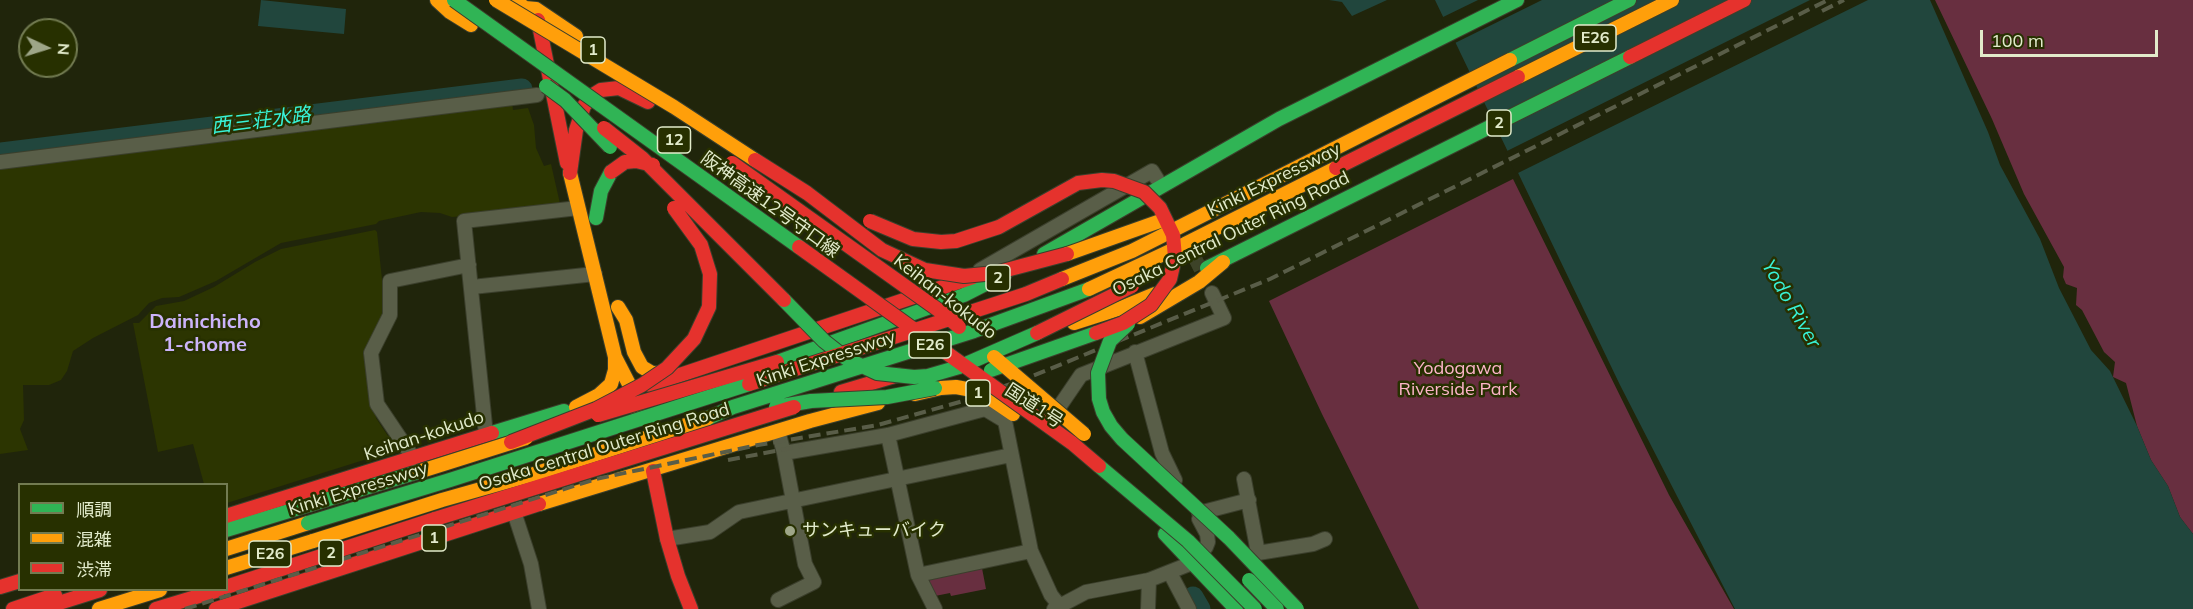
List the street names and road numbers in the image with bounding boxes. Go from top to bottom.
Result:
road number: E26 [1574,25,1616,51]
road number: 1 [581,37,605,63]
road number: 2 [1487,110,1511,136]
road number: 12 [658,127,690,153]
street label: Kinki Expressway [1204,138,1344,222]
street label: 阪神高速12号守口線 [697,148,843,262]
street label: Osaka Central Outer Ring Road [1109,167,1353,301]
street label: Keihan-kokudo [889,250,1001,344]
road number: 2 [986,265,1010,291]
street label: Kinki Expressway [754,326,898,392]
road number: E26 [909,332,951,358]
street label: 国道1号 [1001,379,1067,433]
road number: 1 [966,380,990,406]
street label: Osaka Central Outer Ring Road [476,398,732,496]
street label: Keihan-kokudo [361,406,487,466]
street label: Kinki Expressway [285,457,431,521]
road number: 1 [422,525,446,551]
road number: 2 [319,540,343,566]
road number: E26 [249,541,291,567]

